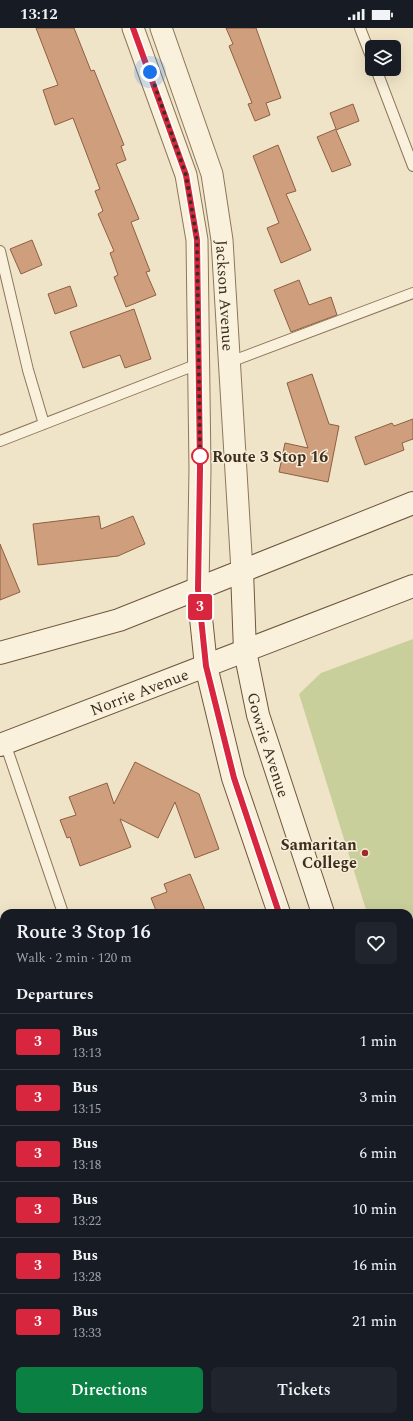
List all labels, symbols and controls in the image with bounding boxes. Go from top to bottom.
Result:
text: 13:12 [20,3,58,26]
map controls [365,40,401,76]
button: layers [365,40,401,76]
your location [140,62,160,82]
street label: Jackson Avenue [209,239,240,352]
place label: Route 3 Stop 16 [212,445,328,469]
marker: Route 3 Stop 16 [191,447,209,465]
line badge: 3 [187,594,213,620]
text: 3 [196,596,204,617]
street label: Norrie Avenue [87,663,192,722]
street label: Gowrie Avenue [241,690,295,801]
place label: Samaritan College [280,833,357,875]
marker: Samaritan College [360,848,370,858]
text: Route 3 Stop 16 [16,918,151,947]
button: heart [355,922,397,964]
text: Walk · 2 min · 120 m [16,948,132,968]
text: Departures [16,983,94,1006]
text: Bus [72,1020,98,1043]
text: 1 min [359,1030,397,1053]
text: 3 [34,1031,42,1052]
text: 13:13 [72,1043,101,1063]
text: Bus [72,1076,98,1099]
text: 3 min [359,1086,397,1109]
text: 3 [34,1087,42,1108]
text: 13:15 [72,1099,101,1119]
text: Bus [72,1132,98,1155]
text: 6 min [359,1142,397,1165]
text: 3 [34,1143,42,1164]
text: 13:18 [72,1155,101,1175]
text: Bus [72,1188,98,1211]
text: 10 min [352,1198,397,1221]
text: 3 [34,1199,42,1220]
text: 13:22 [72,1211,101,1231]
text: Bus [72,1244,98,1267]
text: 16 min [352,1254,397,1277]
text: 3 [34,1255,42,1276]
text: 13:28 [72,1267,101,1287]
text: Bus [72,1300,98,1323]
text: 21 min [352,1310,397,1333]
text: 3 [34,1311,42,1332]
text: 13:33 [72,1323,101,1343]
button: Directions [16,1367,203,1413]
button: Tickets [211,1367,397,1413]

